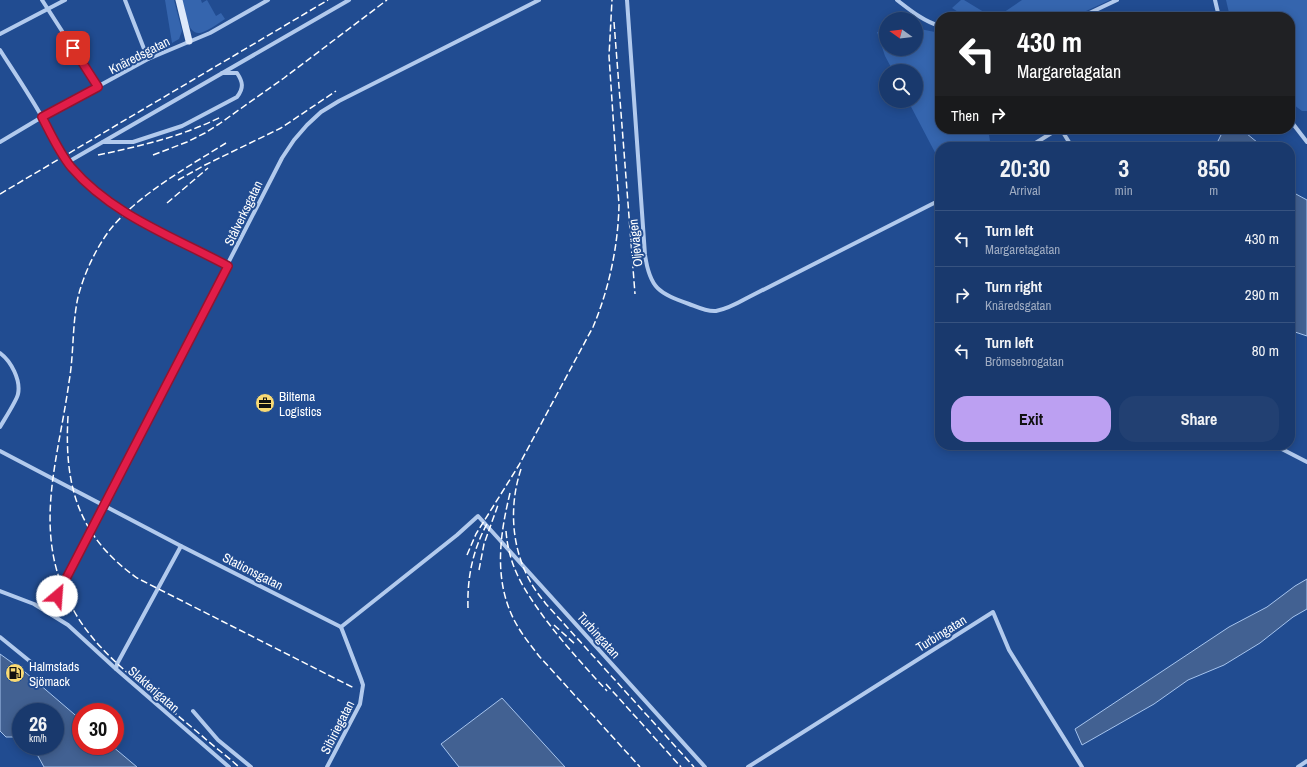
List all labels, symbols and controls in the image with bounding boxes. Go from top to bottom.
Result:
north arrow [879,12,923,56]
map controls [879,12,923,108]
text: 430 m [1017,23,1082,61]
icon: left [951,28,1003,80]
pin [56,31,90,65]
street label: Knäredsgatan [106,33,173,78]
icon: arrive [62,37,84,59]
text: Margaretagatan [1017,59,1121,84]
button: search [879,64,923,108]
icon: right [987,104,1009,126]
text: Then [951,105,979,126]
text: 20:30 [1000,152,1050,184]
text: 3 [1118,152,1129,184]
text: 850 [1197,152,1230,184]
street label: Stålverksgatan [220,178,267,249]
text: Arrival [1010,182,1040,199]
text: min [1115,182,1133,199]
text: m [1209,182,1218,199]
street label: Oljevägen [625,218,646,268]
text: Turn left [985,220,1033,241]
icon: left [951,228,973,250]
text: 430 m [1245,228,1279,249]
text: Margaretagatan [985,241,1060,258]
text: Turn right [985,276,1042,297]
icon: right [951,284,973,306]
text: 290 m [1245,284,1279,305]
text: Knäredsgatan [985,297,1051,314]
text: Turn left [985,332,1033,353]
icon: left [951,340,973,362]
text: 80 m [1252,340,1279,361]
text: Brömsebrogatan [985,353,1064,370]
place label: Biltema Logistics [279,388,322,420]
office icon: Biltema Logistics [254,392,276,414]
button: Exit [951,396,1111,442]
button: Share [1119,396,1279,442]
street label: Stationsgatan [220,549,286,594]
position arrow [36,575,78,617]
street label: Turbingatan [573,609,624,662]
street label: Turbingatan [913,611,970,656]
place label: Halmstads Sjömack [29,658,79,690]
fuel station icon: Halmstads Sjömack [4,662,26,684]
street label: Slakterigatan [124,662,183,716]
street label: Sibiriegatan [317,697,358,757]
speed limit sign: 30 [72,703,124,755]
text: 26 [29,710,47,737]
text: km/h [29,732,47,745]

